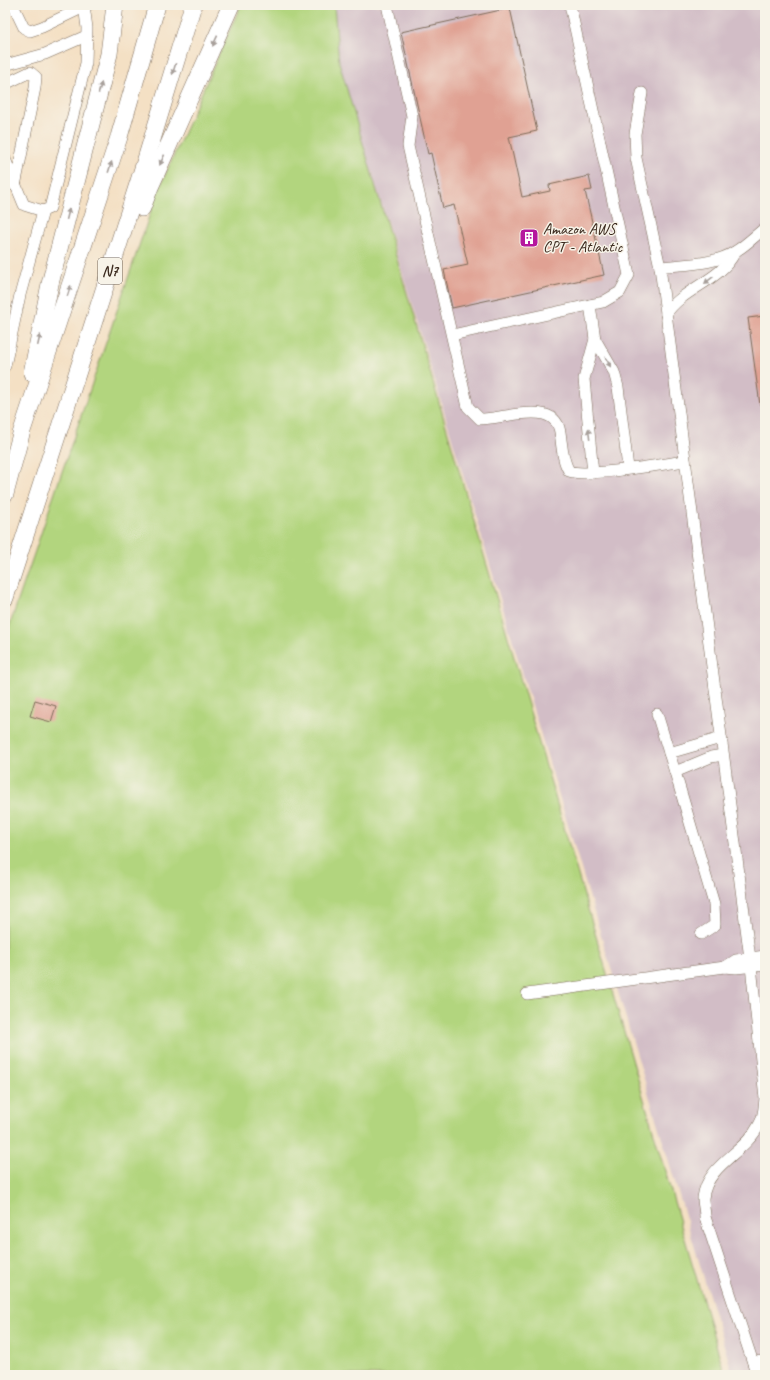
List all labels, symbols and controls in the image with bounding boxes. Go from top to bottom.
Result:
one-way arrow [212,35,219,47]
one-way arrow [171,64,177,76]
one-way arrow [97,82,103,94]
one-way arrow [159,154,165,165]
one-way arrow [107,160,113,172]
one-way arrow [65,208,71,220]
place label: Amazon AWS CPT - Atlantic [543,219,624,257]
building icon: Amazon AWS CPT - Atlantic [518,227,540,249]
road number: N7 [98,258,122,284]
one-way arrow [704,275,715,284]
one-way arrow [66,284,72,296]
one-way arrow [36,334,42,347]
one-way arrow [605,356,612,368]
one-way arrow [586,428,592,440]

